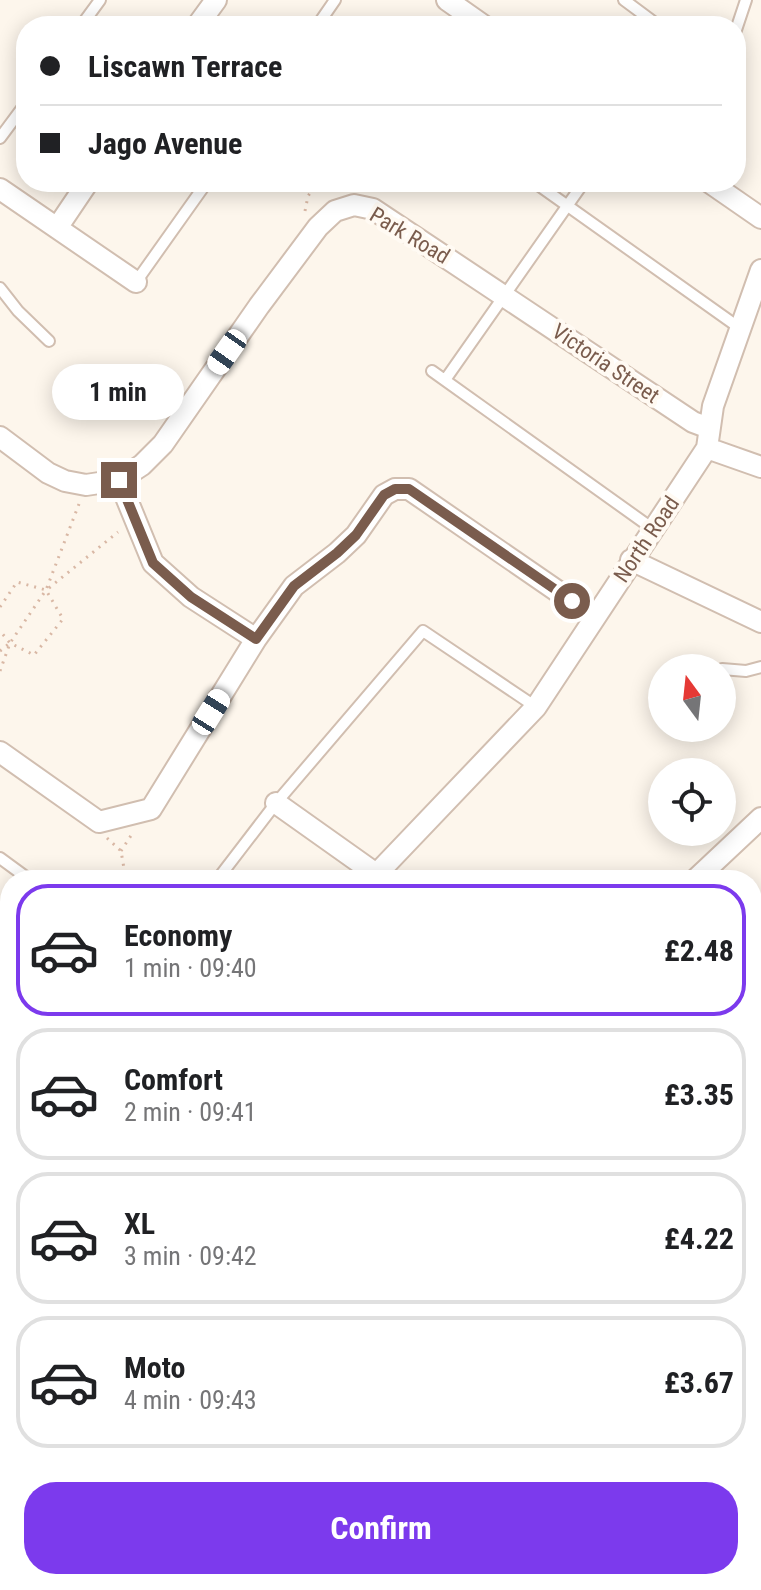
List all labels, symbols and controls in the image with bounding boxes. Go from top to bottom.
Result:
text: Liscawn Terrace [88,49,282,84]
text: Jago Avenue [88,126,242,161]
street label: Park Road [365,202,454,269]
street label: Victoria Street [547,318,664,408]
car [203,325,251,379]
callout: 1 min [53,364,185,420]
text: 1 min [89,377,147,407]
route end [101,462,137,498]
street label: North Road [609,492,684,587]
route start [554,583,590,619]
north arrow [648,654,736,742]
map controls [648,654,736,846]
car [188,685,234,739]
button: locate [648,758,736,846]
icon: car [28,914,100,986]
text: Economy [124,918,232,953]
text: £2.48 [664,933,734,968]
text: 1 min · 09:40 [124,953,257,983]
icon: car [28,1058,100,1130]
text: Comfort [124,1062,223,1097]
text: £3.35 [664,1077,734,1112]
text: 2 min · 09:41 [124,1097,257,1127]
icon: car [28,1202,100,1274]
text: XL [124,1206,155,1241]
text: £4.22 [664,1221,734,1256]
text: 3 min · 09:42 [124,1241,257,1271]
icon: car [28,1346,100,1418]
text: Moto [124,1350,185,1385]
text: £3.67 [664,1365,734,1400]
text: 4 min · 09:43 [124,1385,257,1415]
button: Confirm [24,1482,738,1574]

